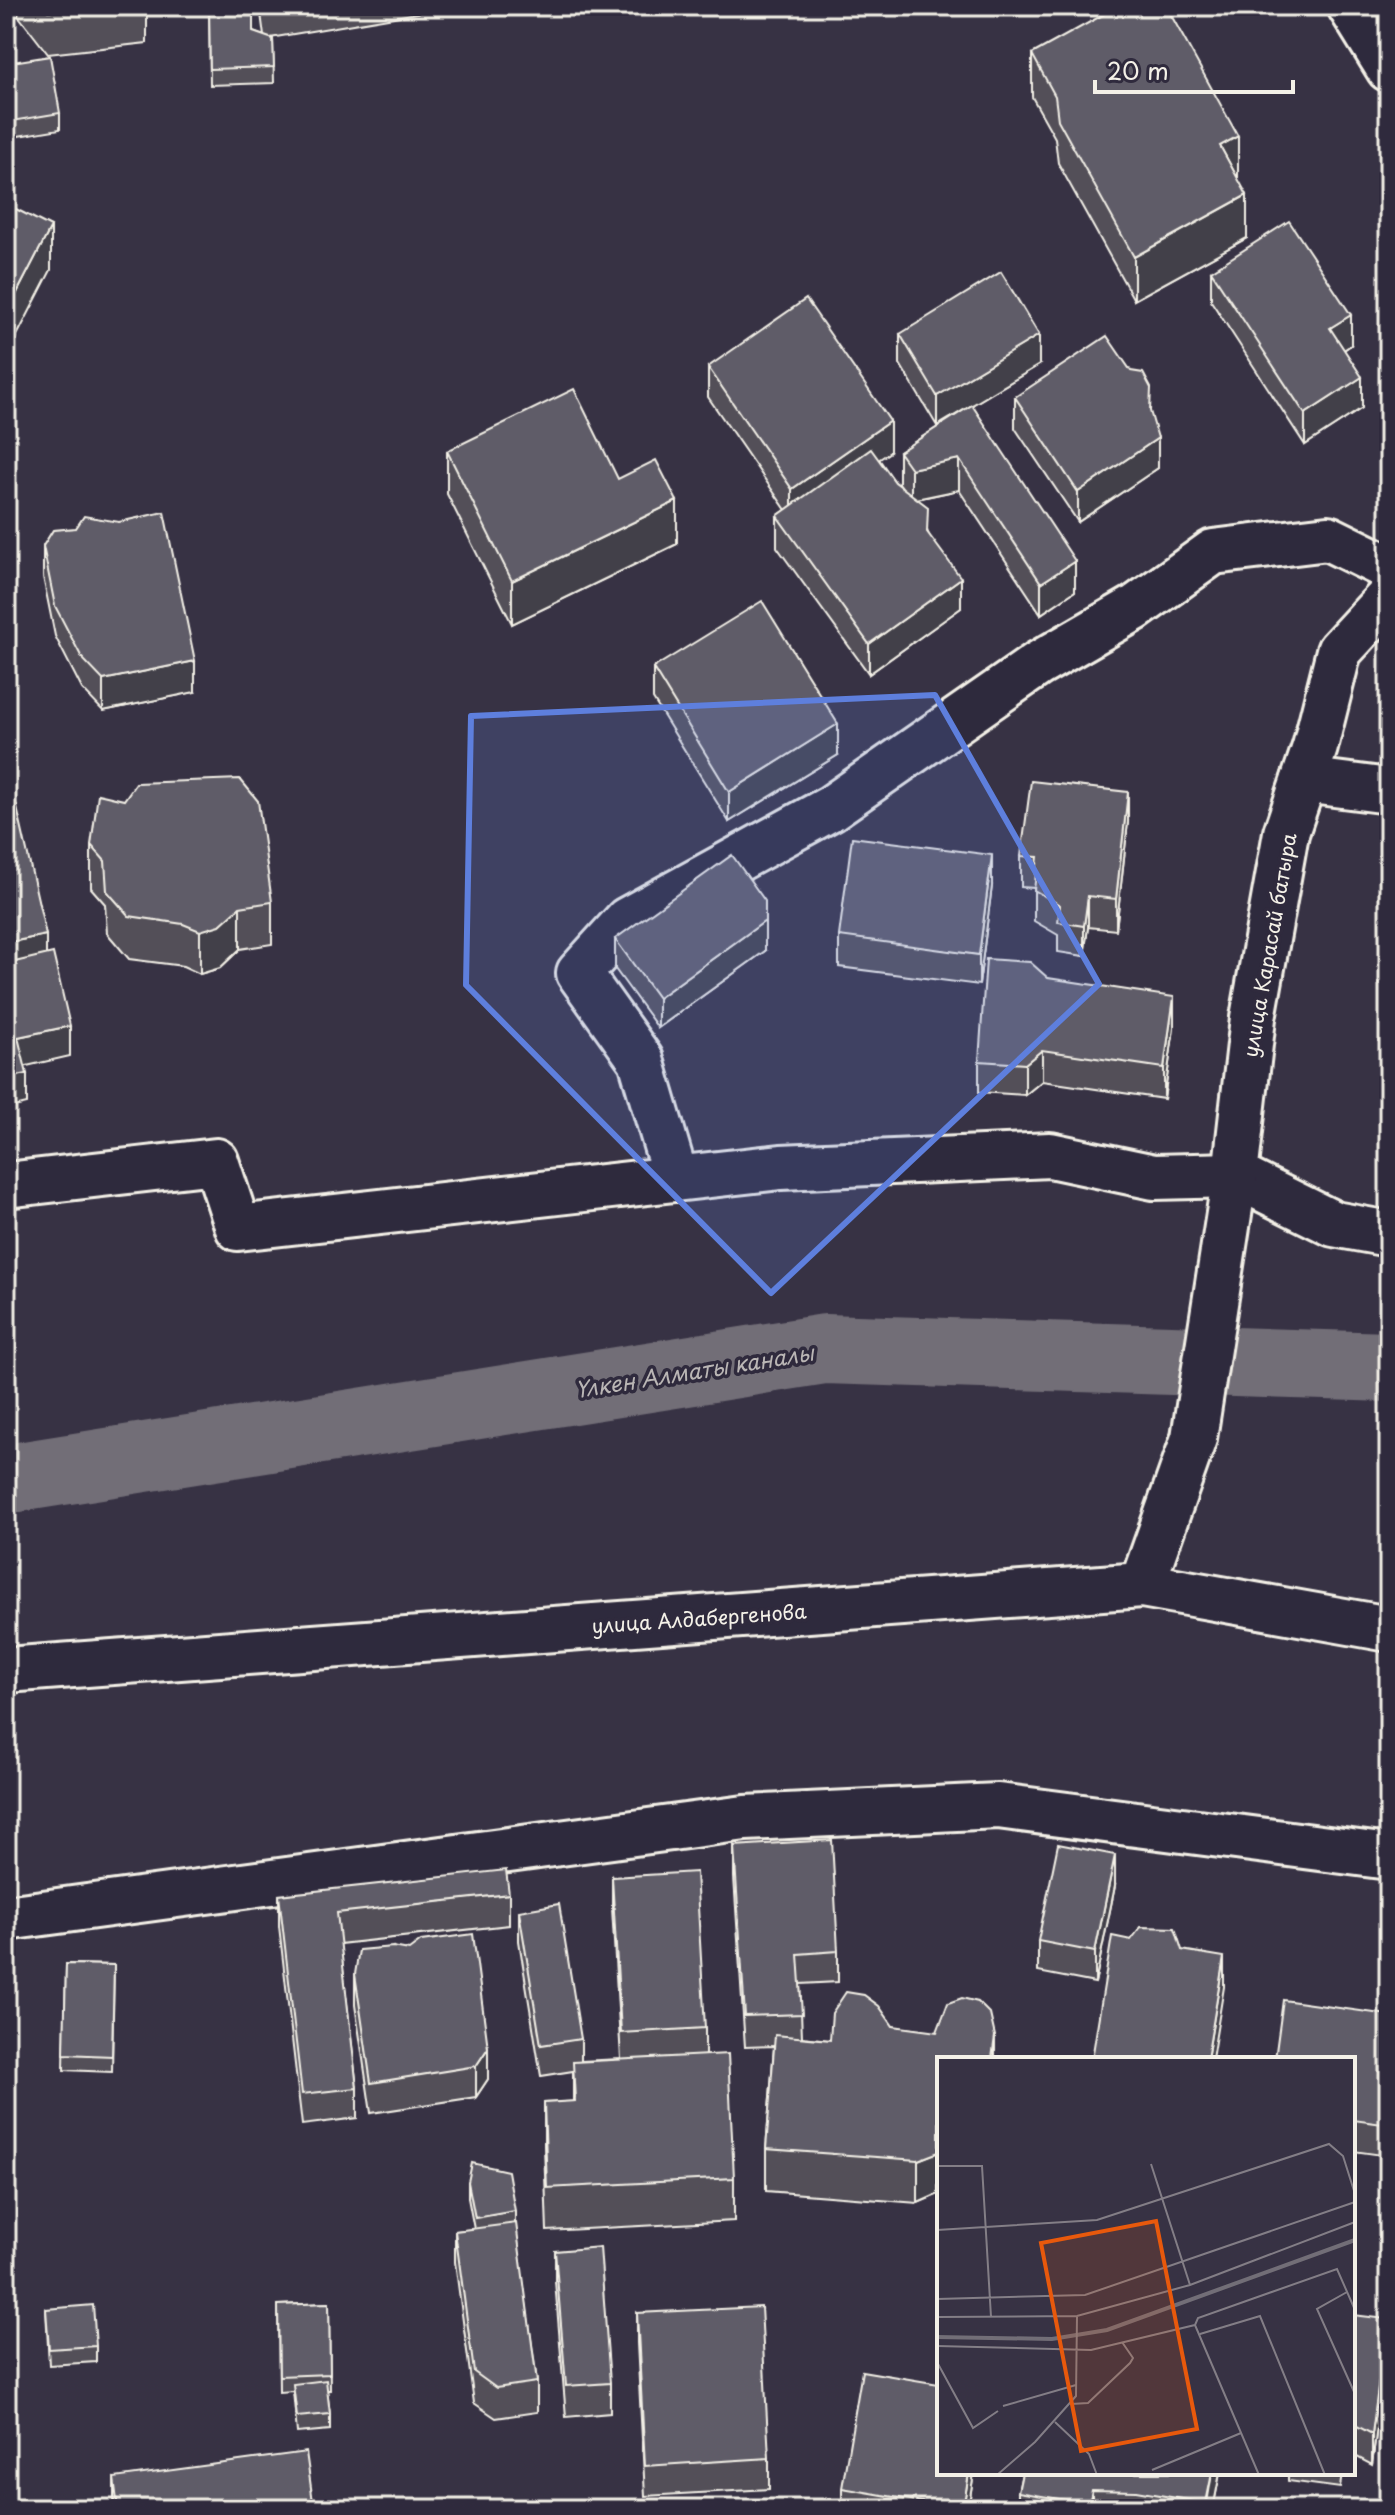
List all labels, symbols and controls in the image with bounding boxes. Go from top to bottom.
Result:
scale bar [1095,44,1293,94]
text: 20 m [1107,52,1169,88]
street label: улица Карасай батыра [1234,830,1304,1060]
water label: Үлкен Алматы каналы [572,1335,818,1405]
street label: улица Алдабергенова [591,1595,808,1640]
inset map [937,2057,1355,2475]

